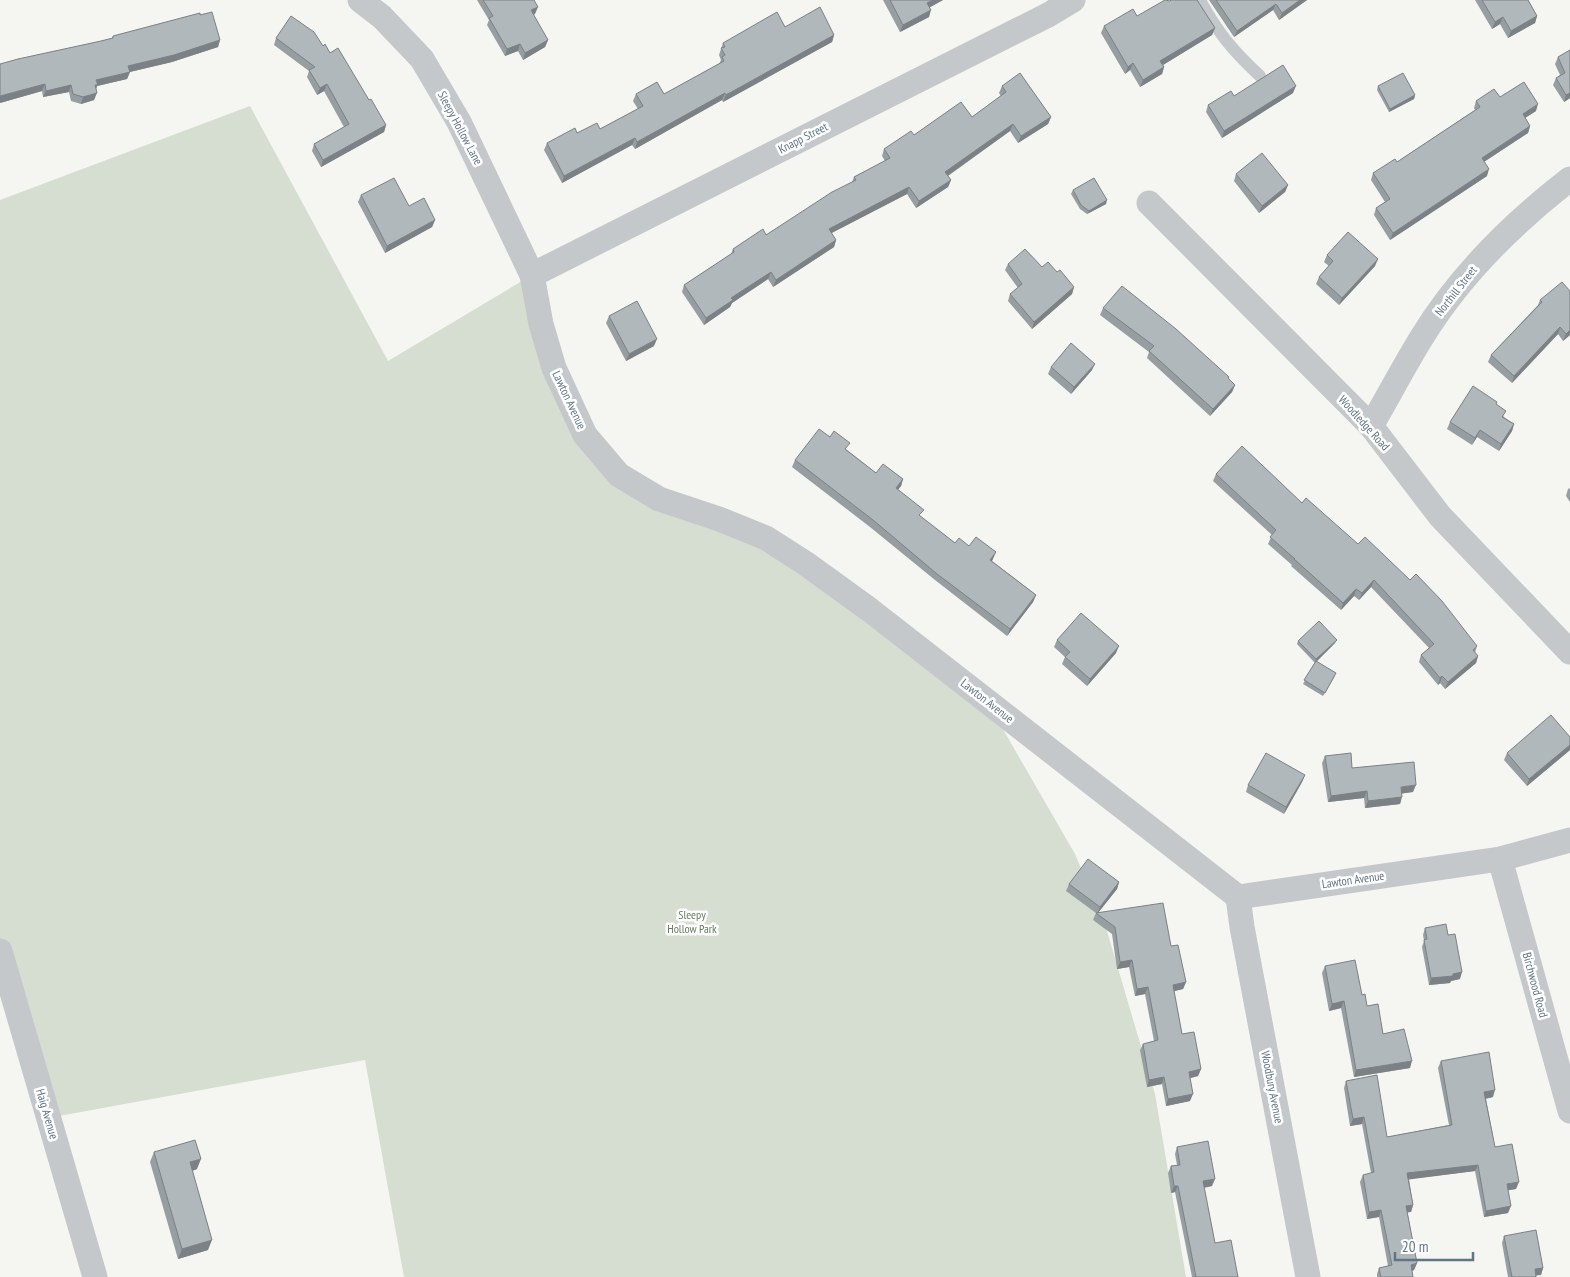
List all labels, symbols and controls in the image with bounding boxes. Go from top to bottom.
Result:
street label: Sleepy Hollow Lane [435,88,486,167]
street label: Knapp Street [776,118,831,156]
street label: Northill Street [1431,262,1480,319]
street label: Lawton Avenue [549,368,590,432]
street label: Woodledge Road [1336,392,1393,453]
street label: Lawton Avenue [958,675,1017,726]
street label: Lawton Avenue [1321,868,1385,891]
park label: Sleepy Hollow Park [667,907,717,936]
street label: Birchwood Road [1520,951,1551,1019]
street label: Woodbury Avenue [1258,1049,1287,1125]
street label: Haig Avenue [33,1087,62,1141]
scale bar [1395,1230,1472,1262]
text: 20 m [1402,1237,1428,1256]

